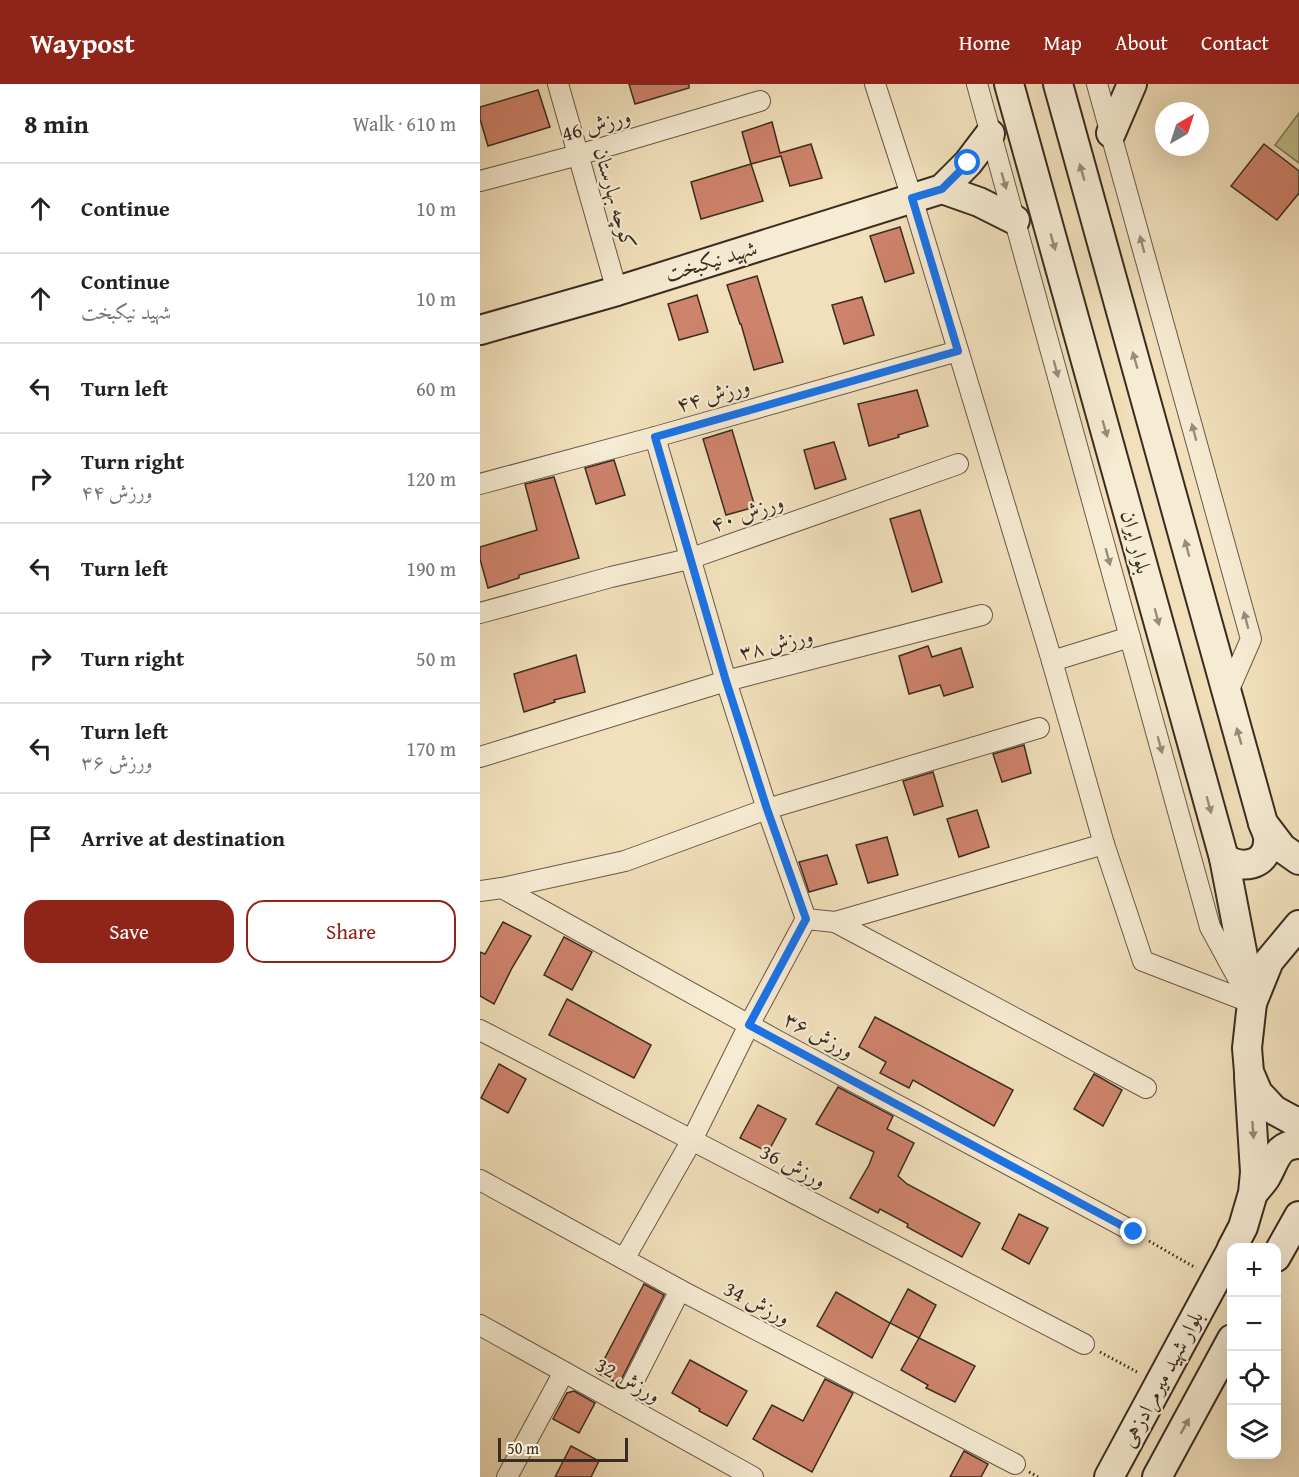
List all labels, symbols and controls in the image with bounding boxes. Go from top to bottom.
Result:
text: Waypost [30,22,135,63]
text: Home [959,27,1010,58]
text: Map [1043,27,1082,58]
text: About [1115,27,1168,58]
text: Contact [1201,27,1269,58]
street label: ورزش 46 [558,100,634,149]
north arrow [1155,102,1209,156]
text: 8 min [24,104,89,143]
text: Walk · 610 m [353,109,456,138]
street label: کوچه بهارستان [586,143,645,252]
route start [954,149,980,175]
one-way arrow [1077,163,1087,181]
one-way arrow [999,172,1009,190]
icon: ahead [24,192,57,225]
text: Continue [81,192,170,224]
text: 10 m [416,194,456,223]
street label: شهید نیکبخت [661,232,761,289]
one-way arrow [1049,233,1058,251]
one-way arrow [1136,235,1146,253]
text: Continue [81,265,170,297]
icon: ahead [24,282,57,315]
text: 10 m [416,284,456,313]
text: شهید نیکبخت [81,297,171,326]
one-way arrow [1129,351,1139,369]
one-way arrow [1052,360,1061,378]
street label: ورزش ۴۴ [672,369,753,420]
icon: left [24,372,57,405]
text: Turn left [81,372,168,404]
text: 60 m [416,374,456,403]
one-way arrow [1101,421,1110,439]
one-way arrow [1188,423,1198,441]
text: Turn right [81,445,184,477]
icon: right [24,462,57,495]
text: 120 m [406,464,456,493]
text: ورزش ۴۴ [81,477,153,506]
street label: ورزش ۴۰ [706,486,787,539]
street label: بلوار ایران [1113,507,1160,577]
one-way arrow [1182,539,1191,557]
one-way arrow [1104,548,1113,566]
icon: left [24,552,57,585]
text: Turn left [81,552,168,584]
text: 190 m [406,554,456,583]
one-way arrow [1153,608,1162,626]
one-way arrow [1240,611,1250,629]
street label: ورزش ۳۸ [736,619,816,668]
icon: right [24,642,57,675]
text: Turn right [81,642,184,674]
text: 50 m [416,644,456,673]
text: Turn left [81,715,168,747]
one-way arrow [1234,727,1243,745]
icon: left [24,732,57,765]
text: 170 m [406,734,456,763]
one-way arrow [1156,736,1165,754]
text: ورزش ۳۶ [81,747,153,776]
one-way arrow [1205,796,1214,814]
icon: arrive [24,822,57,855]
text: Arrive at destination [81,822,285,854]
button: Save [24,900,234,963]
button: Share [246,900,456,963]
street label: ورزش ۳۶ [779,1003,860,1066]
one-way arrow [1248,1121,1257,1140]
street label: ورزش 36 [755,1136,832,1195]
route end [1120,1218,1146,1244]
map controls [1227,1243,1281,1459]
button: + [1227,1243,1281,1297]
street label: ورزش 34 [719,1273,796,1332]
button: − [1227,1297,1281,1351]
street label: بلوار شهید میرمرادزهی [1112,1305,1211,1453]
street label: ورزش 32 [590,1349,667,1410]
button: locate [1227,1351,1281,1405]
button: layers [1227,1405,1281,1459]
one-way arrow [1179,1417,1189,1434]
scale bar [498,1435,628,1462]
text: 50 m [507,1436,539,1460]

